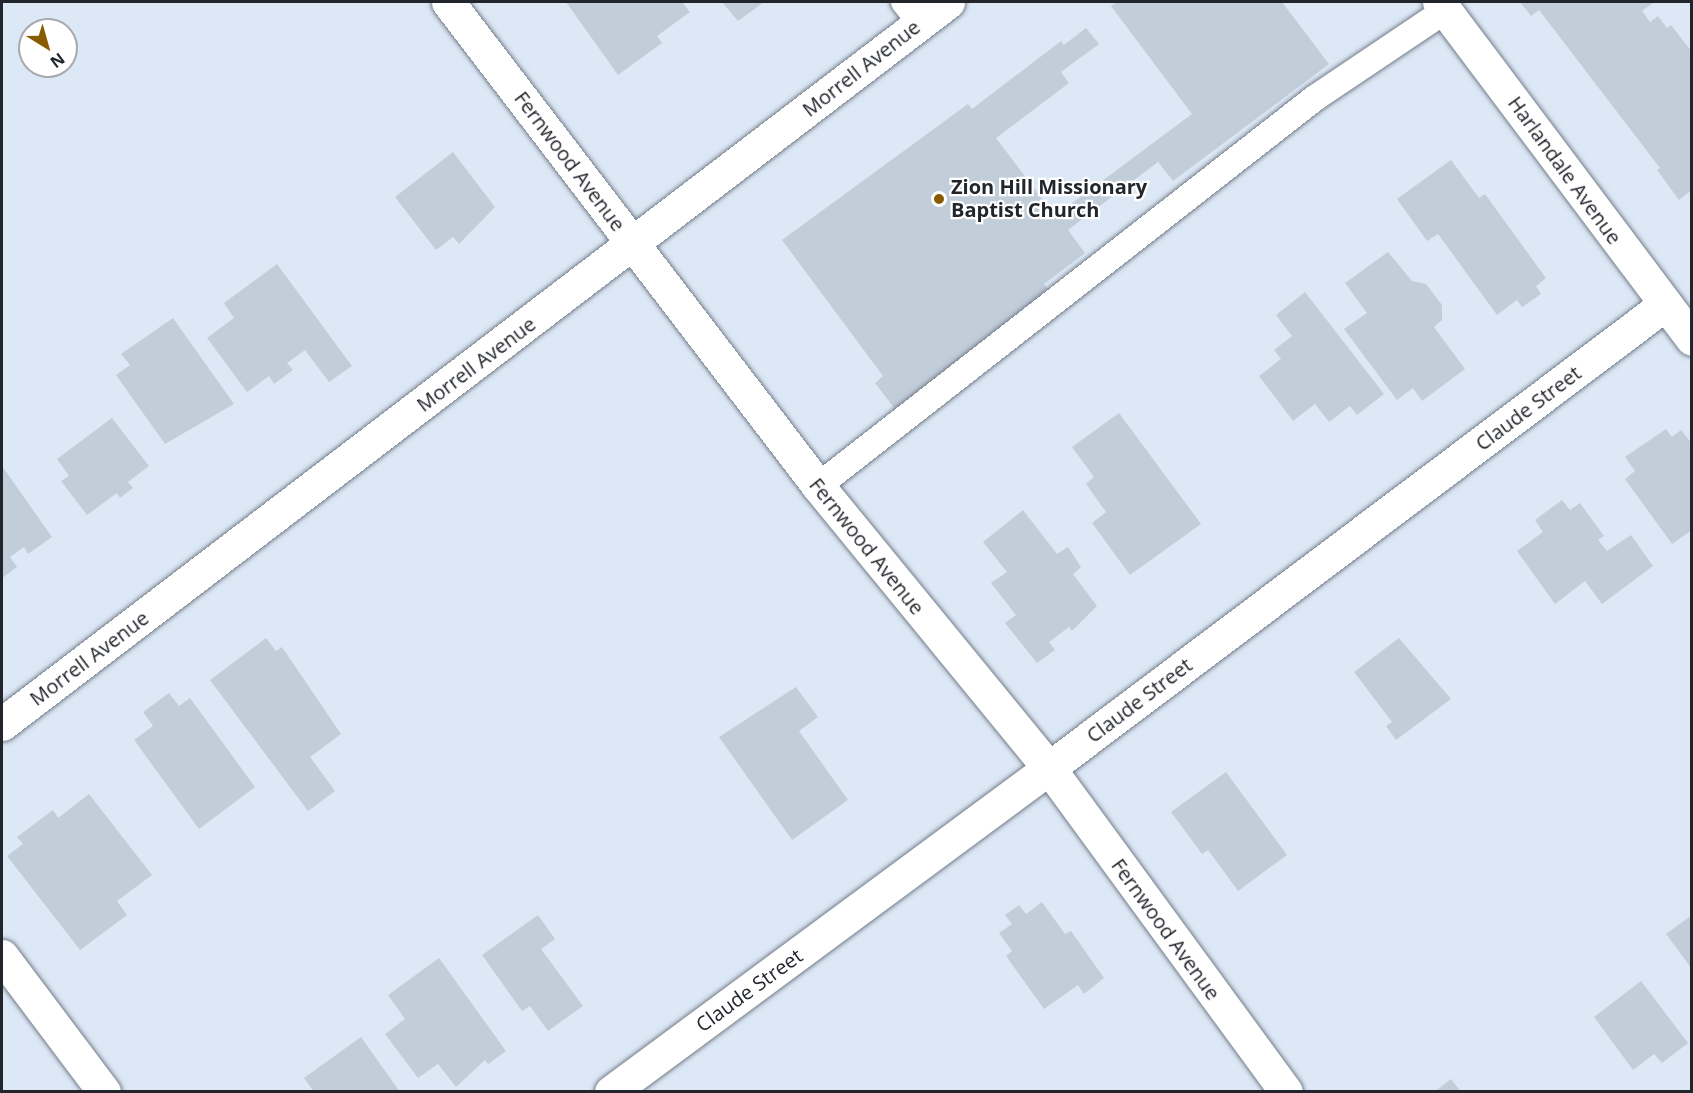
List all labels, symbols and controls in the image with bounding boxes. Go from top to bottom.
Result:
street label: Morrell Avenue [797,15,925,121]
north arrow [18,18,78,78]
text: N [46,48,69,73]
street label: Fernwood Avenue [510,86,630,236]
street label: Harlandale Avenue [1503,91,1627,249]
place label: Zion Hill Missionary Baptist Church [951,175,1147,222]
marker: Zion Hill Missionary Baptist Church [932,192,946,206]
street label: Morrell Avenue [412,312,540,416]
street label: Claude Street [1471,361,1585,455]
street label: Fernwood Avenue [805,473,929,619]
street label: Morrell Avenue [25,606,153,710]
street label: Claude Street [1082,653,1196,747]
street label: Fernwood Avenue [1107,854,1225,1004]
street label: Claude Street [691,943,807,1037]

